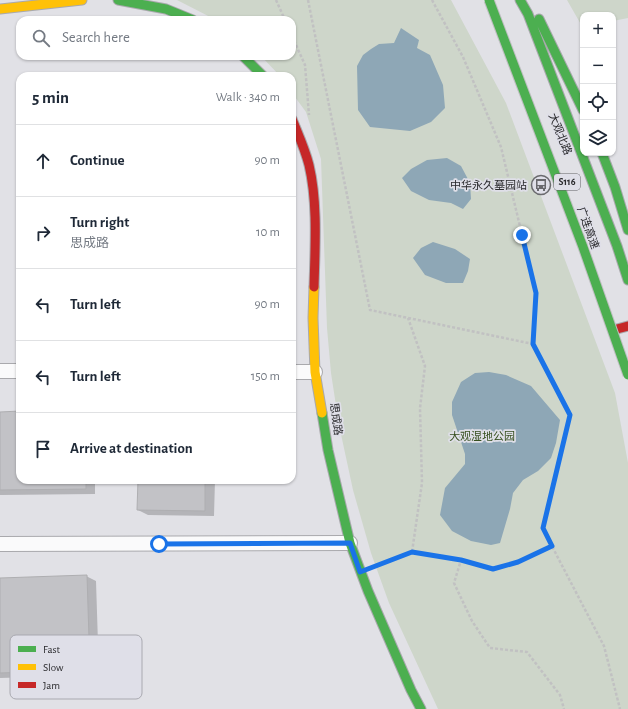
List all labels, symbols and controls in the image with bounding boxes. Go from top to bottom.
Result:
map controls [580,12,616,156]
button: + [580,12,616,48]
search box [16,16,296,60]
icon: search [30,27,52,49]
text: Search here [62,30,130,45]
button: − [580,48,616,84]
button: locate [580,84,616,120]
text: 5 min [32,89,69,106]
text: Walk · 340 m [216,91,280,104]
street label: 大观北路 [547,111,574,156]
button: layers [580,120,616,156]
icon: ahead [32,150,54,172]
text: Continue [70,153,125,168]
text: 90 m [254,154,280,167]
bus stop icon: 中华永久墓园站 [530,174,552,196]
road number: S116 [554,174,580,190]
place label: 中华永久墓园站 [450,179,527,191]
street label: 广连高速 [575,205,602,251]
text: Turn right [70,215,129,230]
icon: right [32,222,54,244]
text: 10 m [256,226,280,239]
route end [513,226,531,244]
text: 思成路 [70,237,109,250]
icon: left [32,294,54,316]
text: Turn left [70,297,121,312]
text: 90 m [254,298,280,311]
icon: left [32,366,54,388]
text: Turn left [70,369,121,384]
text: 150 m [251,370,280,383]
street label: 思成路 [328,402,345,436]
park label: 大观湿地公园 [449,430,515,442]
icon: arrive [32,438,54,460]
text: Arrive at destination [70,441,193,456]
route start [150,535,168,553]
legend [10,635,142,699]
text: Fast [43,644,61,655]
text: Slow [43,662,64,673]
text: Jam [43,680,60,691]

